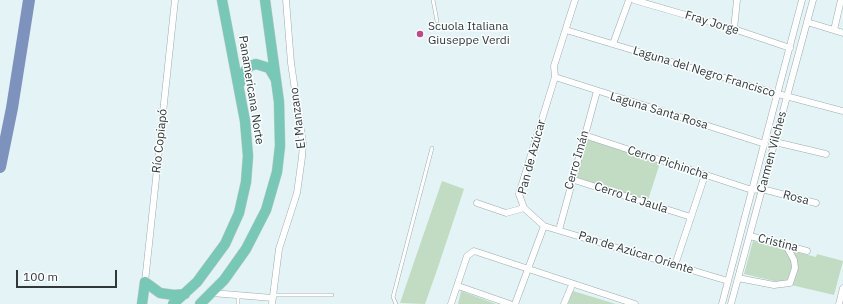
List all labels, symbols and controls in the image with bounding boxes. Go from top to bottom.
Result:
street label: Fray Jorge [683,8,741,38]
place label: Scuola Italiana Giuseppe Verdi [428,20,510,48]
marker: Scuola Italiana Giuseppe Verdi [415,29,425,39]
street label: Panamericana Norte [235,34,267,146]
street label: Laguna del Negro Francisco [631,43,777,101]
street label: El Manzano [287,87,309,149]
street label: Laguna Santa Rosa [608,89,710,133]
street label: Río Copiapó [149,108,171,174]
street label: Carmen Vilches [754,110,790,194]
street label: Pan de Azúcar [515,118,549,196]
street label: Cerro Imán [562,129,592,191]
street label: Cerro Pichincha [626,143,710,183]
street label: Cerro La Jaula [592,179,670,217]
street label: Rosa [781,188,811,208]
street label: Pan de Azúcar Oriente [577,229,695,277]
street label: Cristina [756,231,800,255]
scale bar [18,262,119,288]
text: 100 m [23,269,58,284]

